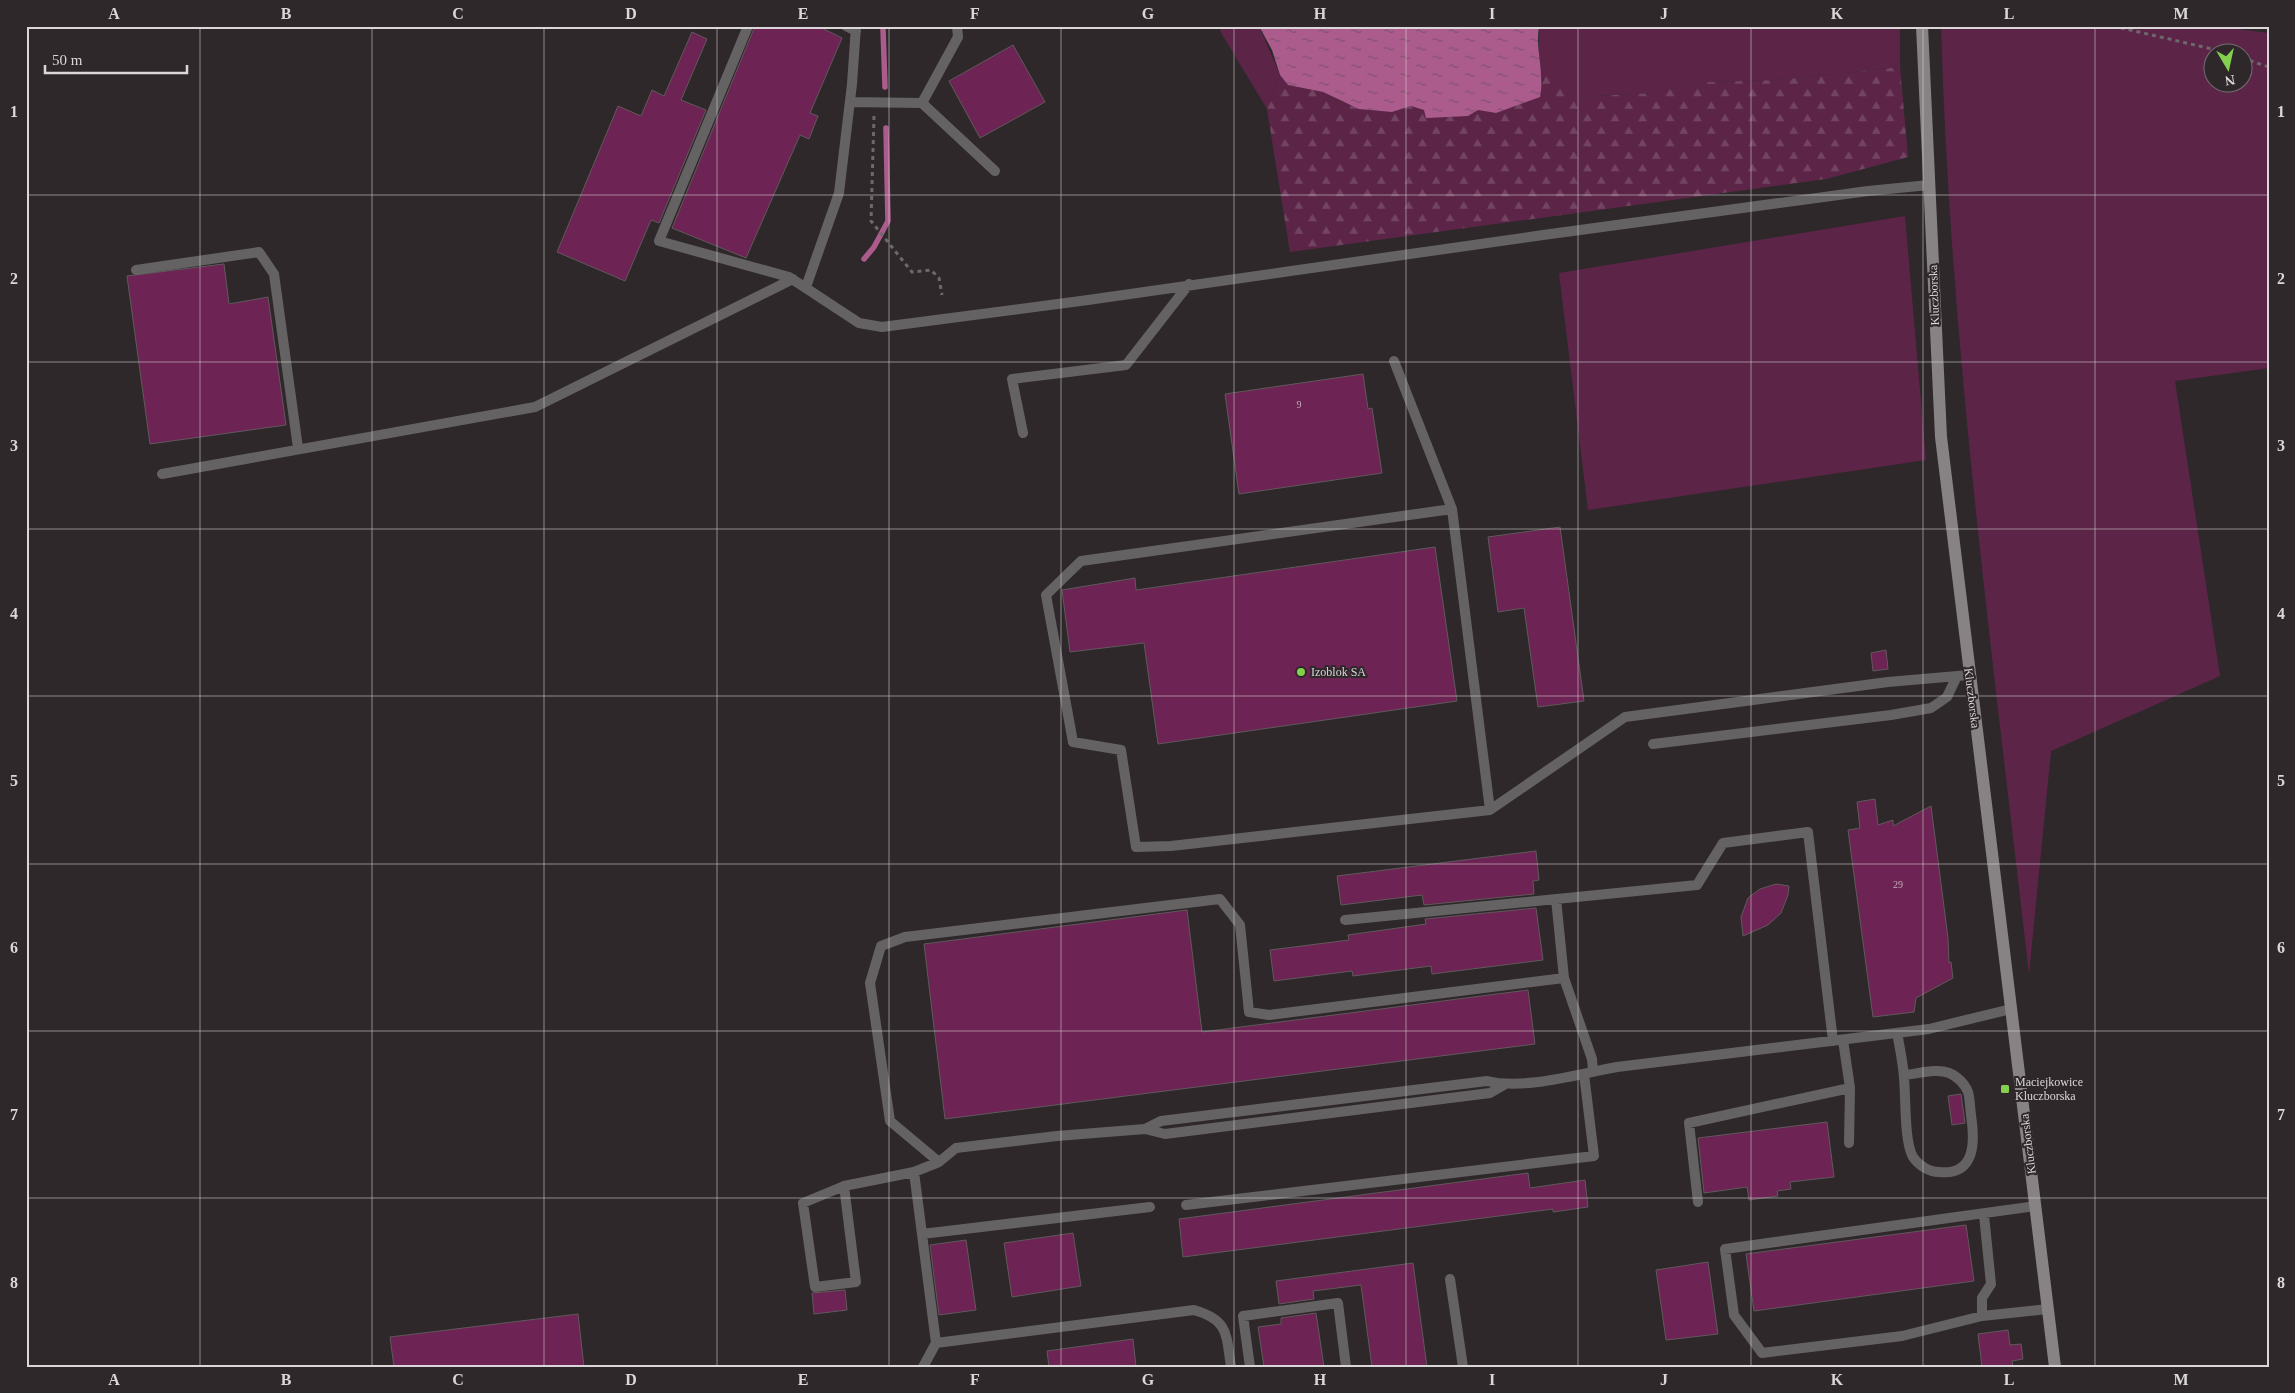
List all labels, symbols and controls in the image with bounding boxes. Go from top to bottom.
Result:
text: A [108,5,120,22]
text: B [281,5,292,22]
text: C [452,5,464,22]
text: D [625,5,637,22]
text: E [798,5,808,22]
text: F [970,5,980,22]
text: G [1142,5,1155,22]
text: H [1314,5,1327,22]
text: I [1489,5,1495,22]
text: J [1660,5,1668,22]
text: K [1831,5,1844,22]
text: L [2004,5,2014,22]
text: M [2173,5,2189,22]
scale bar [45,42,188,74]
north arrow [2202,42,2252,92]
text: 50 m [52,52,83,68]
text: N [2224,72,2236,89]
text: 1 [10,103,18,120]
text: 1 [2277,103,2285,120]
street label: Kluczborska [1926,264,1942,326]
text: 2 [10,270,18,287]
text: 2 [2277,270,2285,287]
house number: 9 [1297,399,1302,410]
text: 3 [10,437,18,454]
text: 3 [2277,437,2285,454]
text: 4 [10,605,18,622]
text: 4 [2277,605,2285,622]
place label: Izoblok SA [1311,665,1366,679]
marker: Izoblok SA [1295,666,1307,678]
street label: Kluczborska [1961,667,1983,730]
text: 5 [10,772,18,789]
text: 5 [2277,772,2285,789]
house number: 29 [1893,879,1903,890]
text: 6 [10,939,18,956]
text: 6 [2277,939,2285,956]
place label: Maciejkowice Kluczborska [2015,1075,2083,1103]
marker: Maciejkowice Kluczborska [1999,1083,2011,1095]
text: 7 [10,1106,18,1123]
text: 7 [2277,1106,2285,1123]
street label: Kluczborska [2017,1112,2039,1175]
text: 8 [10,1274,18,1291]
text: 8 [2277,1274,2285,1291]
text: A [108,1371,120,1388]
text: B [281,1371,292,1388]
text: C [452,1371,464,1388]
text: D [625,1371,637,1388]
text: E [798,1371,808,1388]
text: F [970,1371,980,1388]
text: G [1142,1371,1155,1388]
text: H [1314,1371,1327,1388]
text: I [1489,1371,1495,1388]
text: J [1660,1371,1668,1388]
text: K [1831,1371,1844,1388]
text: L [2004,1371,2014,1388]
text: M [2173,1371,2189,1388]

